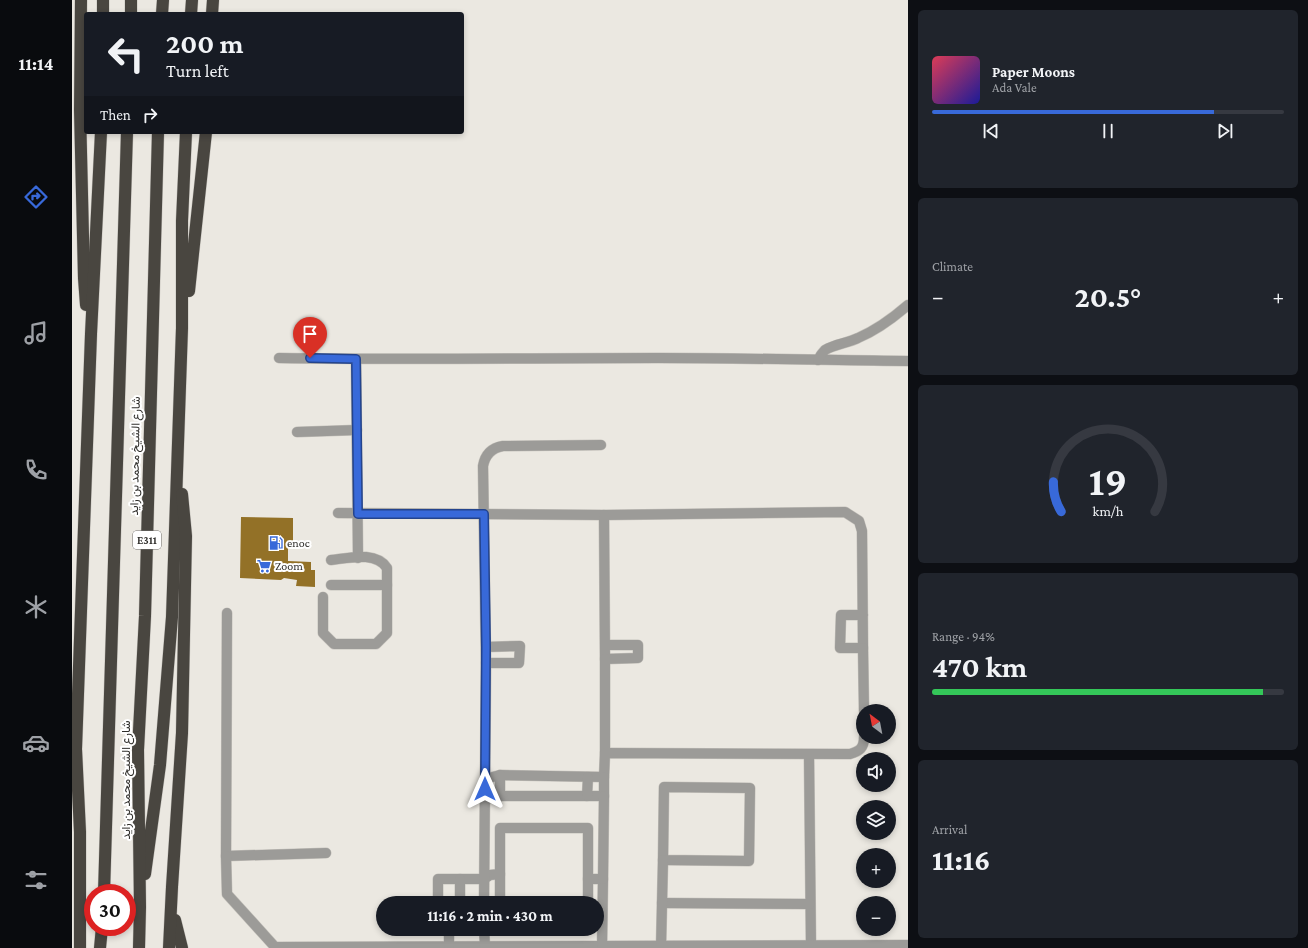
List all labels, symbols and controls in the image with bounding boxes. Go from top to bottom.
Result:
icon: left [100,28,152,80]
text: 200 m [166,28,243,59]
text: 11:14 [19,54,53,74]
text: Turn left [166,61,229,81]
text: Paper Moons [992,64,1075,80]
text: Ada Vale [992,80,1037,95]
icon: right [139,104,161,126]
text: Then [100,107,131,123]
icon: previous [980,120,1002,142]
icon: pause [1097,120,1119,142]
icon: next [1214,120,1236,142]
icon: directions [22,183,50,211]
text: Climate [932,259,973,274]
text: 20.5° [1075,280,1141,313]
text: − [932,284,944,309]
text: + [1272,284,1284,309]
pin [293,317,327,358]
icon: music [22,319,50,347]
icon: arrive [299,323,321,345]
street label: شارع الشيخ محمد بن زايد [127,396,145,516]
icon: phone [22,456,50,484]
text: 19 [1089,458,1127,504]
text: km/h [1093,503,1124,519]
road number: E311 [133,531,161,549]
fuel station icon: enoc [268,535,284,551]
place label: enoc [287,536,310,550]
supermarket icon: Zoom [256,558,272,574]
place label: Zoom [275,559,303,573]
icon: climate [22,593,50,621]
text: Range · 94% [932,629,995,644]
text: 470 km [932,650,1027,683]
north arrow [856,704,896,744]
map controls [856,704,896,936]
street label: شارع الشيخ محمد بن زايد [119,721,135,840]
icon: car [22,729,50,757]
button: sound [856,752,896,792]
position arrow [464,768,506,810]
button: layers [856,800,896,840]
text: Arrival [932,822,967,837]
text: 11:16 [932,843,990,876]
button: + [856,848,896,888]
icon: filters [22,866,50,894]
speed limit sign: 30 [84,884,136,936]
button: − [856,896,896,936]
text: 11:16 · 2 min · 430 m [427,908,553,924]

